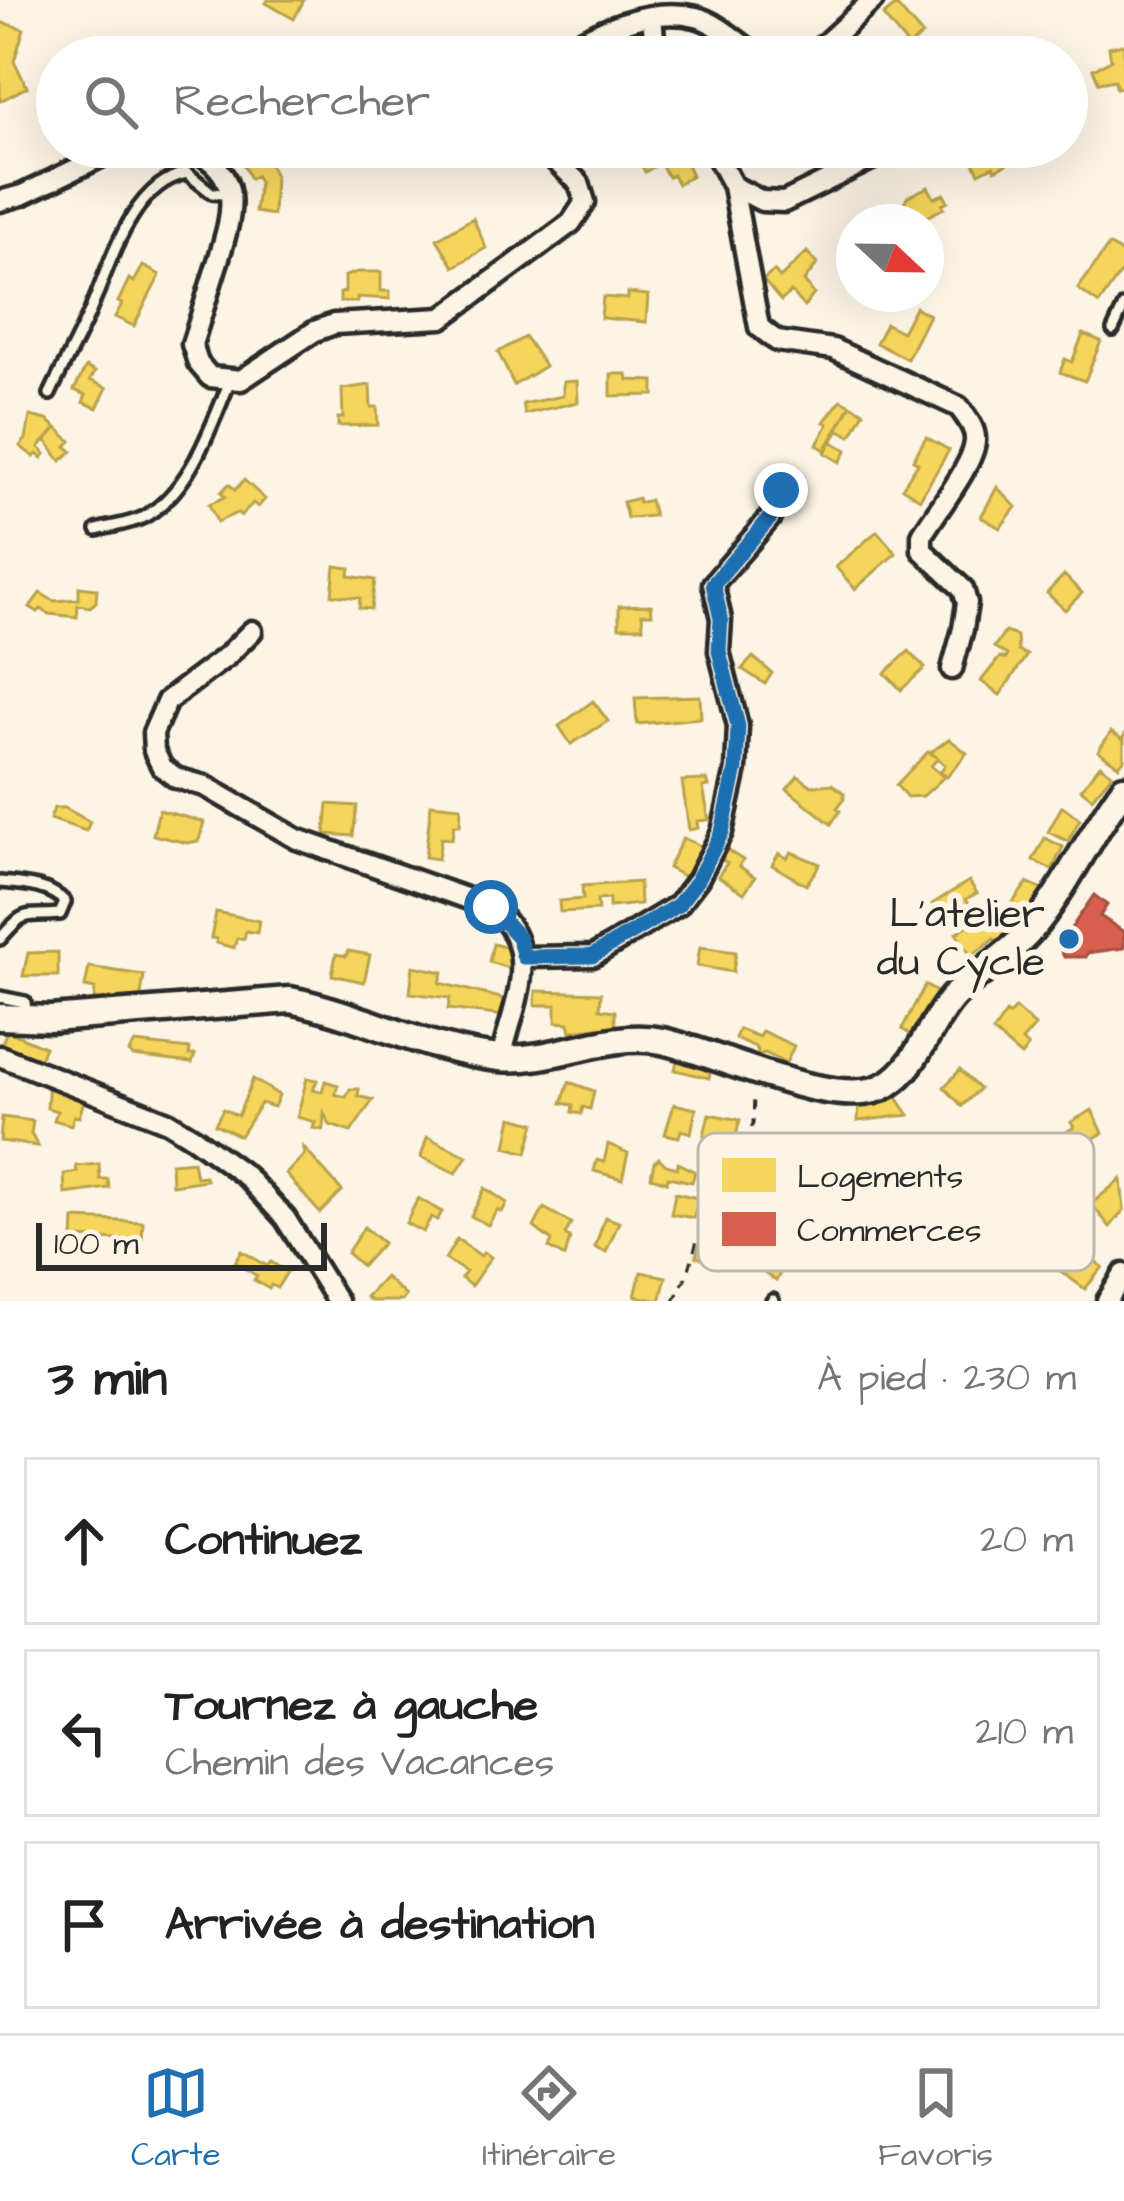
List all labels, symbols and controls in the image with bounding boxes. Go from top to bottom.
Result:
search box [36,36,1088,168]
icon: search [78,69,144,135]
text: Rechercher [174,71,430,133]
north arrow [836,204,944,312]
route end [754,463,808,517]
route start [464,880,518,934]
place label: L’atelier du Cycle [877,886,1045,993]
marker: L’atelier du Cycle [1056,926,1082,952]
legend [698,1133,1094,1271]
text: Logements [797,1154,963,1202]
text: Commerces [797,1208,982,1254]
scale bar [36,1217,327,1270]
text: 100 m [54,1221,139,1267]
text: 3 min [48,1344,167,1415]
text: À pied · 230 m [817,1352,1076,1406]
icon: ahead [51,1508,117,1574]
text: Continuez [165,1510,362,1572]
text: 20 m [980,1514,1073,1568]
text: Tournez à gauche [165,1675,538,1737]
icon: left [51,1700,117,1766]
text: 210 m [975,1706,1073,1760]
text: Chemin des Vacances [165,1737,554,1791]
icon: arrive [51,1892,117,1958]
text: Arrivée à destination [165,1894,594,1956]
tab: Carte [131,2060,220,2178]
tab: Itinéraire [482,2060,616,2178]
tab: Favoris [878,2060,993,2178]

